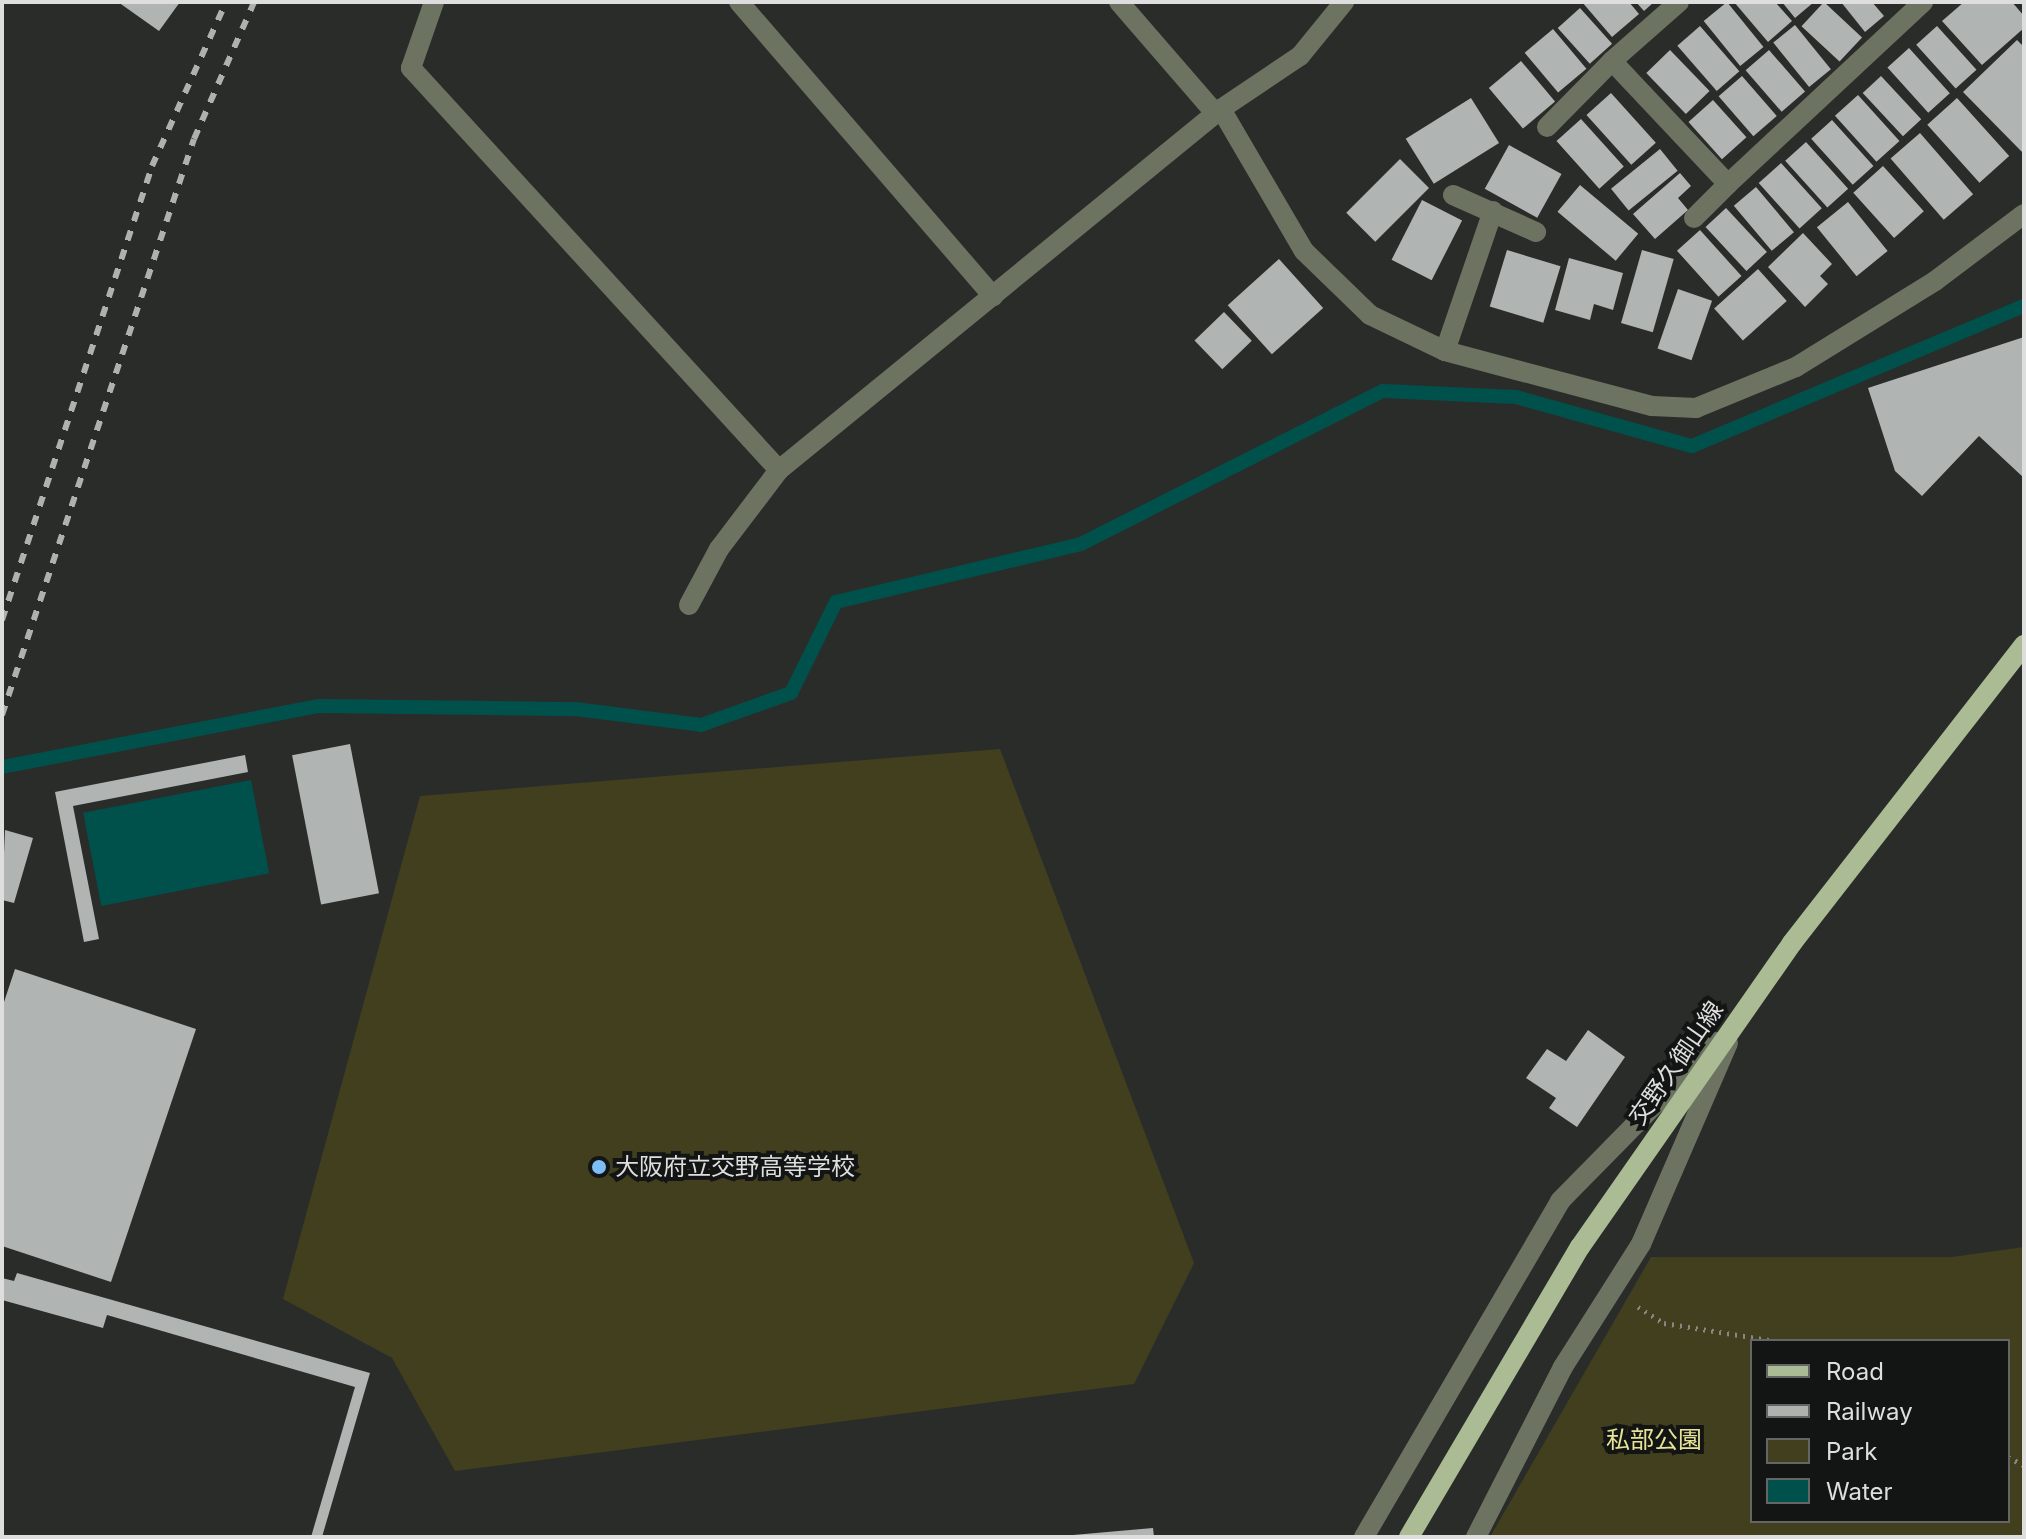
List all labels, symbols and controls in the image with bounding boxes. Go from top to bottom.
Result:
street label: 交野久御山線 [1623,996,1729,1130]
place label: 大阪府立交野高等学校 [615,1153,855,1181]
marker: 大阪府立交野高等学校 [590,1158,608,1176]
legend [1750,1339,2010,1523]
text: Road [1826,1357,1884,1386]
text: Railway [1826,1397,1913,1426]
park label: 私部公園 [1606,1426,1702,1454]
text: Park [1826,1437,1877,1466]
text: Water [1826,1477,1893,1506]

